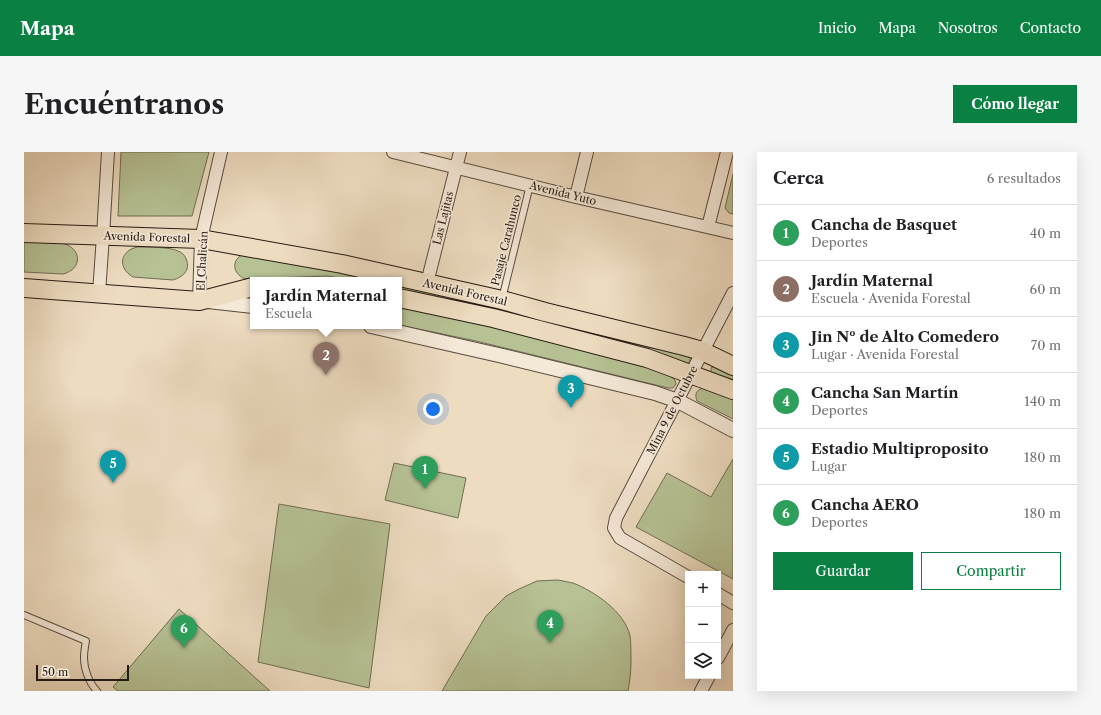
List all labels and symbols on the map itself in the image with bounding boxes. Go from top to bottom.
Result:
street label: Avenida Yuto [527,178,598,208]
street label: Las Lajitas [430,190,456,246]
street label: Pasaje Carahunco [488,193,524,287]
street label: Avenida Forestal [102,228,191,246]
street label: El Chalicán [193,231,211,291]
street label: Avenida Forestal [420,275,509,309]
pin: 2 [313,342,339,375]
street label: Mina 9 de Octubre [644,363,700,457]
pin: 3 [558,375,584,408]
your location [423,399,443,419]
pin: 5 [100,450,126,483]
pin: 1 [412,456,438,489]
pin: 4 [537,610,563,643]
pin: 6 [171,615,197,648]
scale bar [36,663,129,682]

